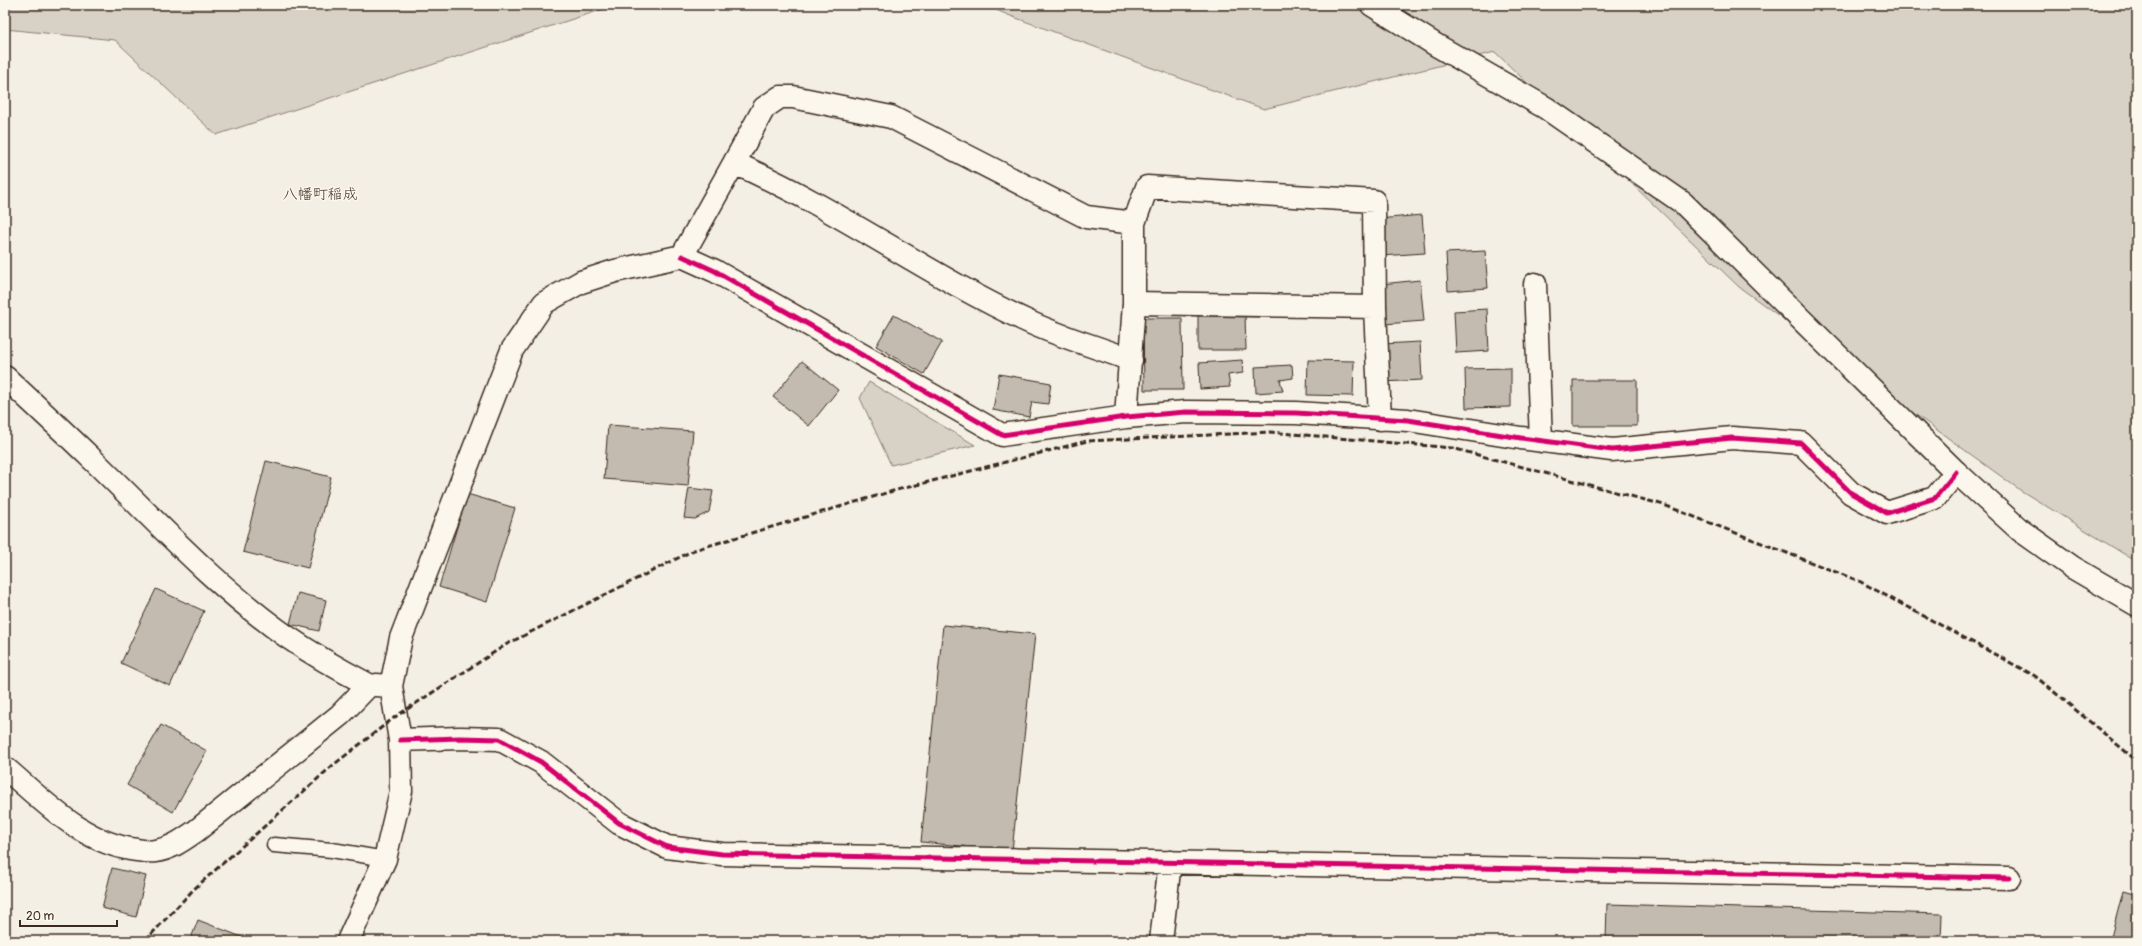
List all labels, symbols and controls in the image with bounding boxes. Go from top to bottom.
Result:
district label: 八幡町稲成 [282,185,358,204]
scale bar [20,902,117,928]
text: 20 m [26,909,55,924]

